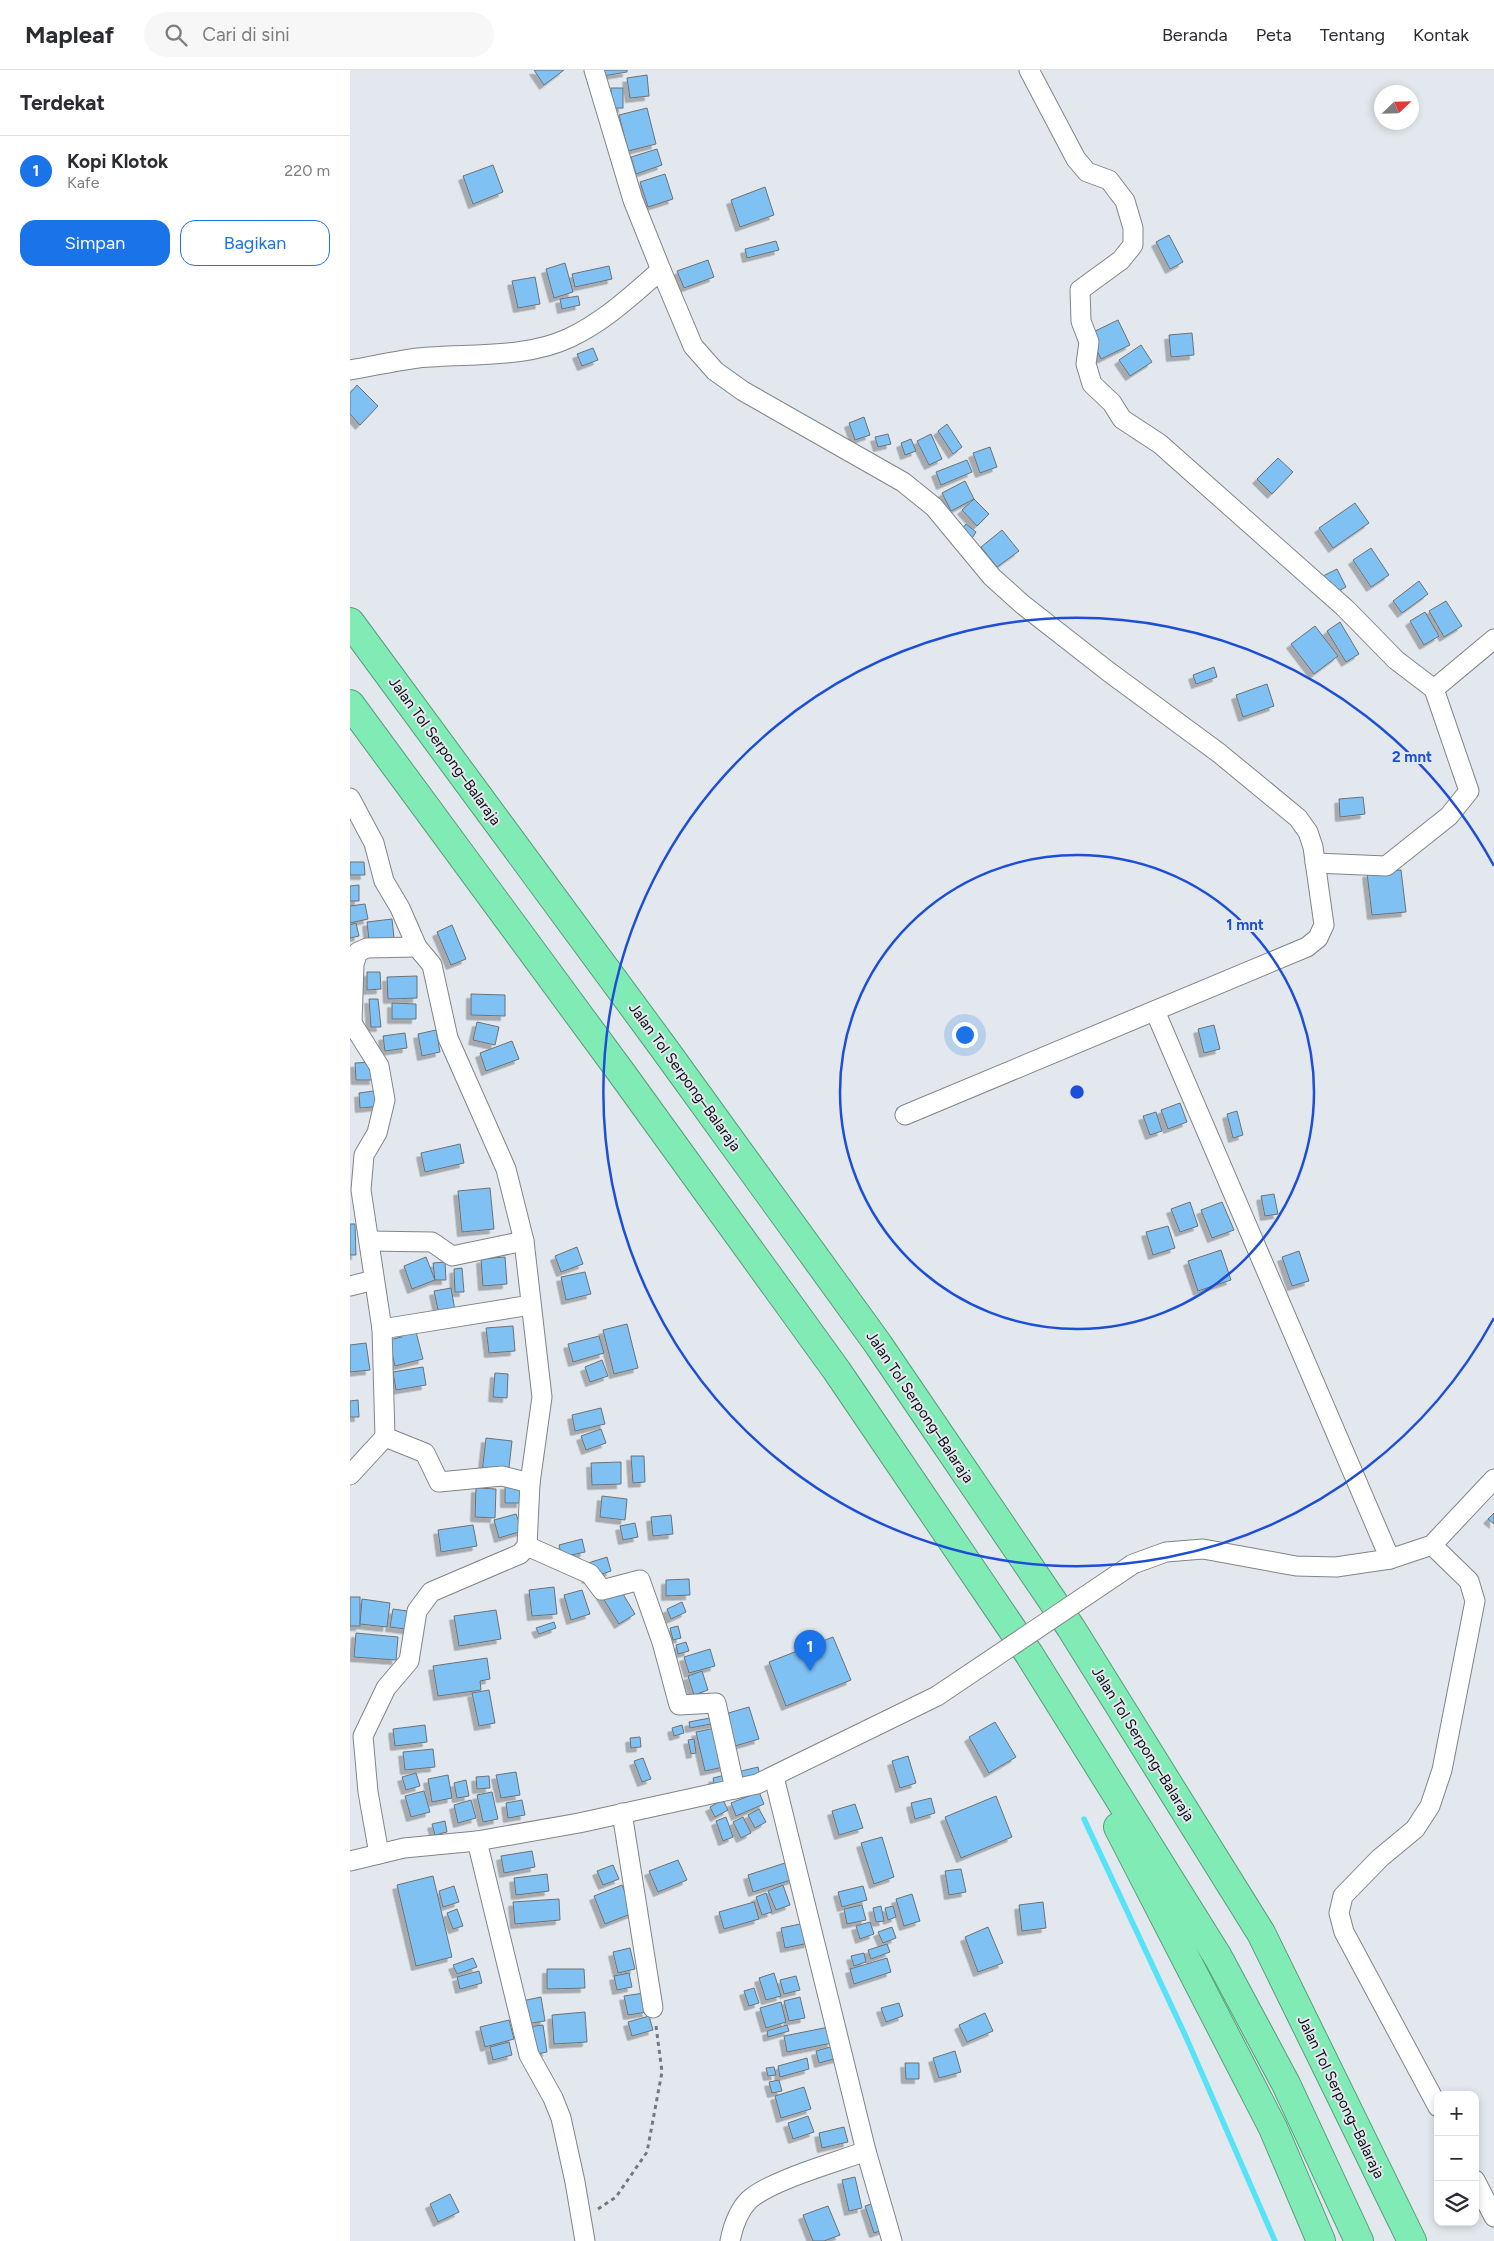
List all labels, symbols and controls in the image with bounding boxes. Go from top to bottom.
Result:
search box [144,12,494,57]
text: Mapleaf [25,20,114,49]
icon: search [162,21,190,49]
text: Cari di sini [202,23,290,46]
text: Beranda [1162,24,1228,46]
text: Peta [1256,24,1292,46]
text: Tentang [1320,24,1385,46]
text: Kontak [1413,24,1469,46]
north arrow [1374,85,1419,130]
text: Terdekat [20,90,105,115]
text: Kopi Klotok [67,150,168,173]
text: 1 [33,161,39,180]
text: 220 m [284,161,330,180]
text: Kafe [67,173,99,192]
button: Simpan [20,220,170,266]
button: Bagikan [180,220,330,266]
street label: Jalan Tol Serpong–Balaraja [385,673,505,829]
text: 2 mnt [1392,748,1432,766]
text: 1 mnt [1226,916,1264,934]
street label: Jalan Tol Serpong–Balaraja [625,999,745,1155]
your location [952,1022,978,1048]
centre of rings [1068,1083,1086,1101]
street label: Jalan Tol Serpong–Balaraja [862,1328,978,1486]
pin: 1 [794,1630,826,1671]
street label: Jalan Tol Serpong–Balaraja [1088,1663,1198,1825]
street label: Jalan Tol Serpong–Balaraja [1294,2013,1388,2181]
map controls [1434,2091,1479,2226]
button: + [1434,2091,1479,2136]
button: − [1434,2136,1479,2181]
button: layers [1434,2181,1479,2226]

